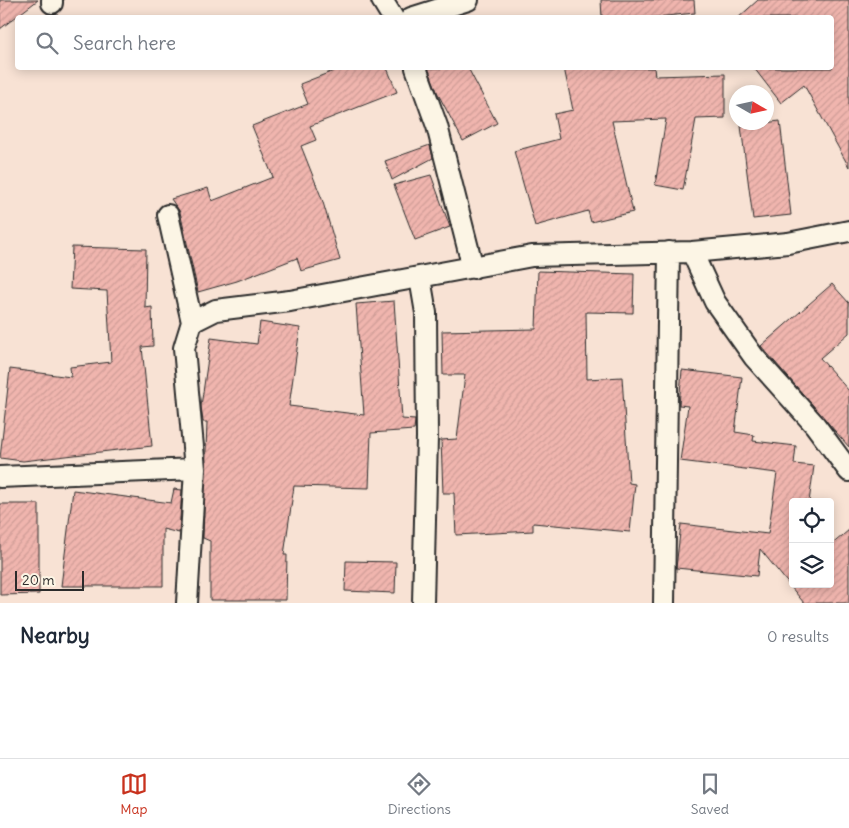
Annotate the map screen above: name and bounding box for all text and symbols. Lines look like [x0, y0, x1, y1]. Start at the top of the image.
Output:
search box [15, 15, 834, 70]
icon: search [33, 29, 61, 57]
text: Search here [73, 31, 176, 55]
north arrow [729, 85, 774, 130]
map controls [789, 498, 834, 588]
button: locate [789, 498, 834, 543]
button: layers [789, 543, 834, 588]
scale bar [15, 568, 84, 591]
text: 20 m [22, 571, 55, 589]
text: Nearby [20, 622, 90, 649]
text: 0 results [767, 626, 829, 646]
tab: Map [120, 770, 148, 818]
tab: Directions [388, 770, 451, 818]
tab: Saved [691, 770, 729, 818]

